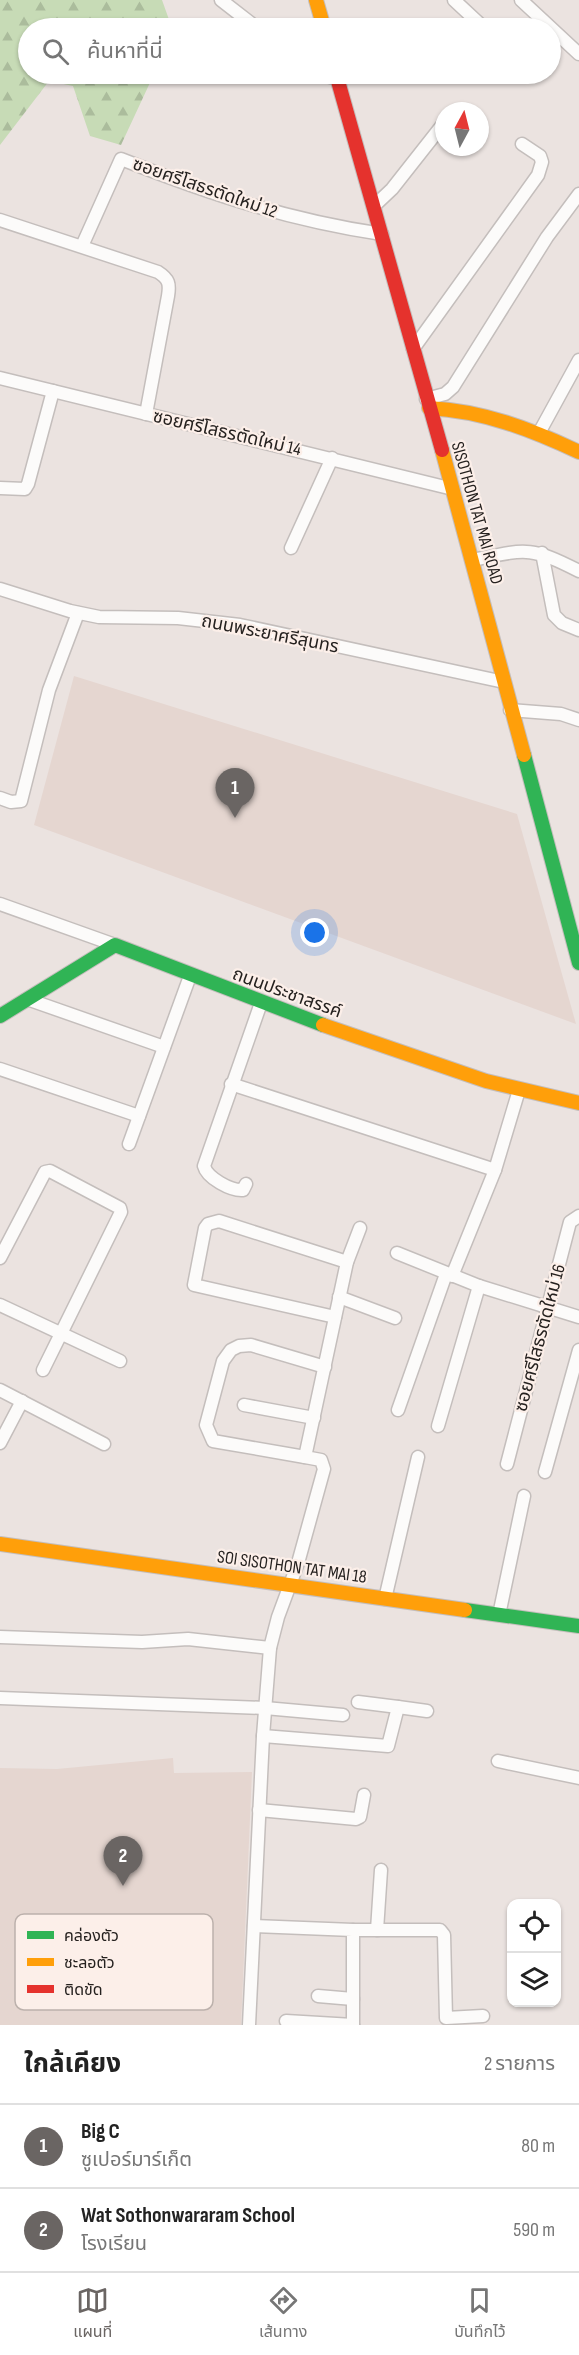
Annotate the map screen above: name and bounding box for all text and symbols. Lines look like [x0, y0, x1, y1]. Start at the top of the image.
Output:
search box [18, 18, 561, 84]
icon: search [39, 35, 72, 68]
text: ค้นหาที่นี่ [87, 38, 163, 65]
north arrow [435, 102, 489, 156]
street label: ซอยศรีโสธรตัดใหม่ 12 [130, 153, 280, 223]
street label: ซอยศรีโสธรตัดใหม่ 14 [151, 406, 304, 460]
street label: SISOTHON TAT MAI ROAD [447, 439, 507, 587]
street label: ถนนพระยาศรีสุนทร [200, 610, 341, 658]
pin: 1 [216, 768, 254, 818]
your location [300, 918, 329, 947]
street label: ถนนประชาสรรค์ [229, 964, 345, 1022]
street label: ซอยศรีโสธรตัดใหม่ 16 [510, 1262, 570, 1414]
street label: SOI SISOTHON TAT MAI 18 [216, 1546, 368, 1588]
pin: 2 [104, 1836, 142, 1886]
map controls [507, 1899, 561, 2007]
button: locate [507, 1899, 561, 1953]
legend [15, 1914, 213, 2010]
text: คล่องตัว [64, 1927, 119, 1946]
button: layers [507, 1953, 561, 2007]
text: ชะลอตัว [64, 1954, 115, 1973]
text: ติดขัด [64, 1981, 103, 2000]
text: ใกล้เคียง [24, 2049, 121, 2080]
text: 2 รายการ [484, 2052, 555, 2076]
text: Big C [81, 2118, 120, 2145]
text: 1 [40, 2134, 47, 2158]
text: 80 m [521, 2134, 555, 2158]
text: ซูเปอร์มาร์เก็ต [81, 2148, 192, 2172]
text: Wat Sothonwararam School [81, 2202, 295, 2229]
text: 2 [39, 2218, 48, 2242]
text: 590 m [513, 2218, 555, 2242]
text: โรงเรียน [81, 2232, 147, 2256]
tab: แผนที่ [73, 2284, 112, 2344]
tab: เส้นทาง [259, 2284, 307, 2344]
tab: บันทึกไว้ [454, 2284, 506, 2344]

